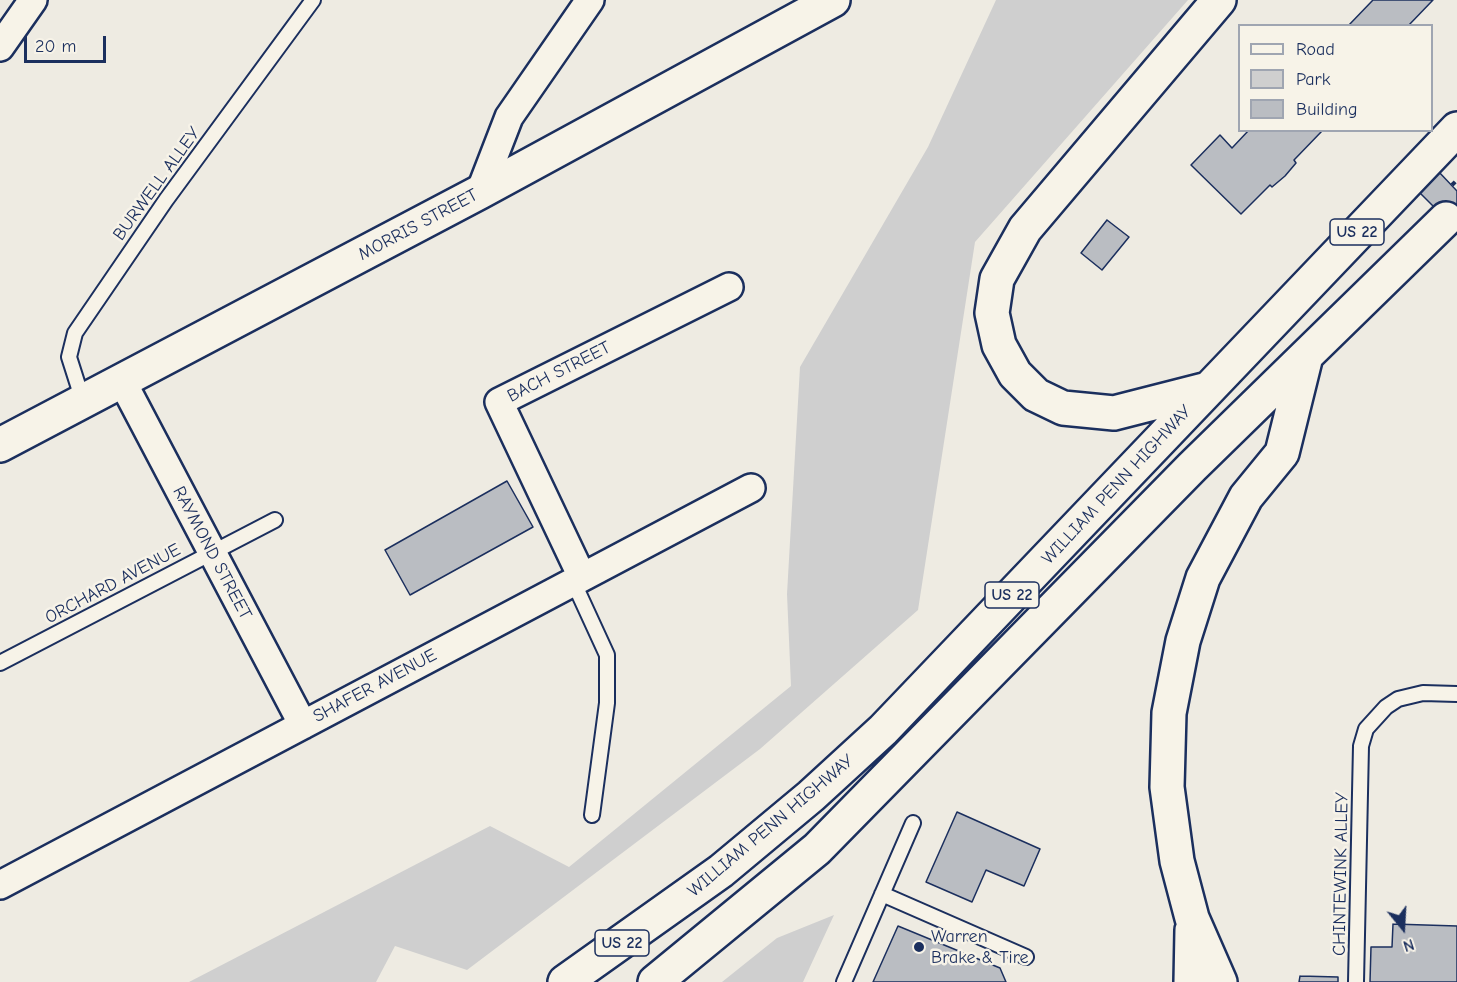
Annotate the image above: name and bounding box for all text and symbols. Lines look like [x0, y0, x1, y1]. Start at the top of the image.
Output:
scale bar [27, 24, 110, 62]
legend [1238, 24, 1433, 132]
text: 20 m [35, 36, 76, 57]
text: Road [1296, 39, 1335, 60]
text: Park [1296, 69, 1330, 90]
text: Building [1296, 99, 1358, 120]
street label: BURWELL ALLEY [109, 123, 205, 245]
street label: MORRIS STREET [355, 184, 481, 266]
road number: US 22 [1330, 219, 1384, 245]
street label: BACH STREET [504, 337, 614, 407]
street label: WILLIAM PENN HIGHWAY [1037, 401, 1197, 569]
street label: RAYMOND STREET [168, 483, 256, 623]
street label: ORCHARD AVENUE [42, 539, 184, 629]
road number: US 22 [985, 582, 1039, 608]
street label: SHAFER AVENUE [310, 644, 440, 728]
street label: WILLIAM PENN HIGHWAY [684, 750, 858, 902]
street label: CHINTEWINK ALLEY [1329, 792, 1353, 956]
north arrow [1373, 898, 1433, 958]
place label: Warren Brake & Tire [931, 926, 1029, 968]
road number: US 22 [595, 930, 649, 956]
text: N [1401, 935, 1416, 955]
marker: Warren Brake & Tire [912, 940, 926, 954]

